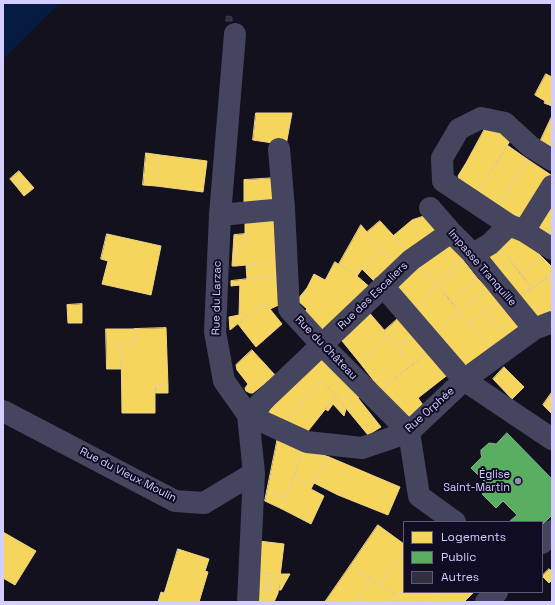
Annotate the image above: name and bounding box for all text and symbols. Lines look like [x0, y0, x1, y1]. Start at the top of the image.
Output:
street label: Impasse Tranquille [445, 227, 519, 309]
street label: Rue des Escaliers [335, 259, 411, 333]
street label: Rue du Larzac [210, 261, 224, 335]
street label: Rue du Château [292, 313, 360, 383]
street label: Rue Orphée [403, 385, 457, 435]
street label: Rue du Vieux Moulin [77, 445, 179, 505]
place label: Église Saint-Martin [443, 468, 510, 494]
marker: Église Saint-Martin [513, 476, 523, 486]
legend [403, 521, 543, 593]
text: Logements [441, 529, 506, 545]
text: Public [441, 549, 476, 565]
text: Autres [441, 569, 479, 585]

